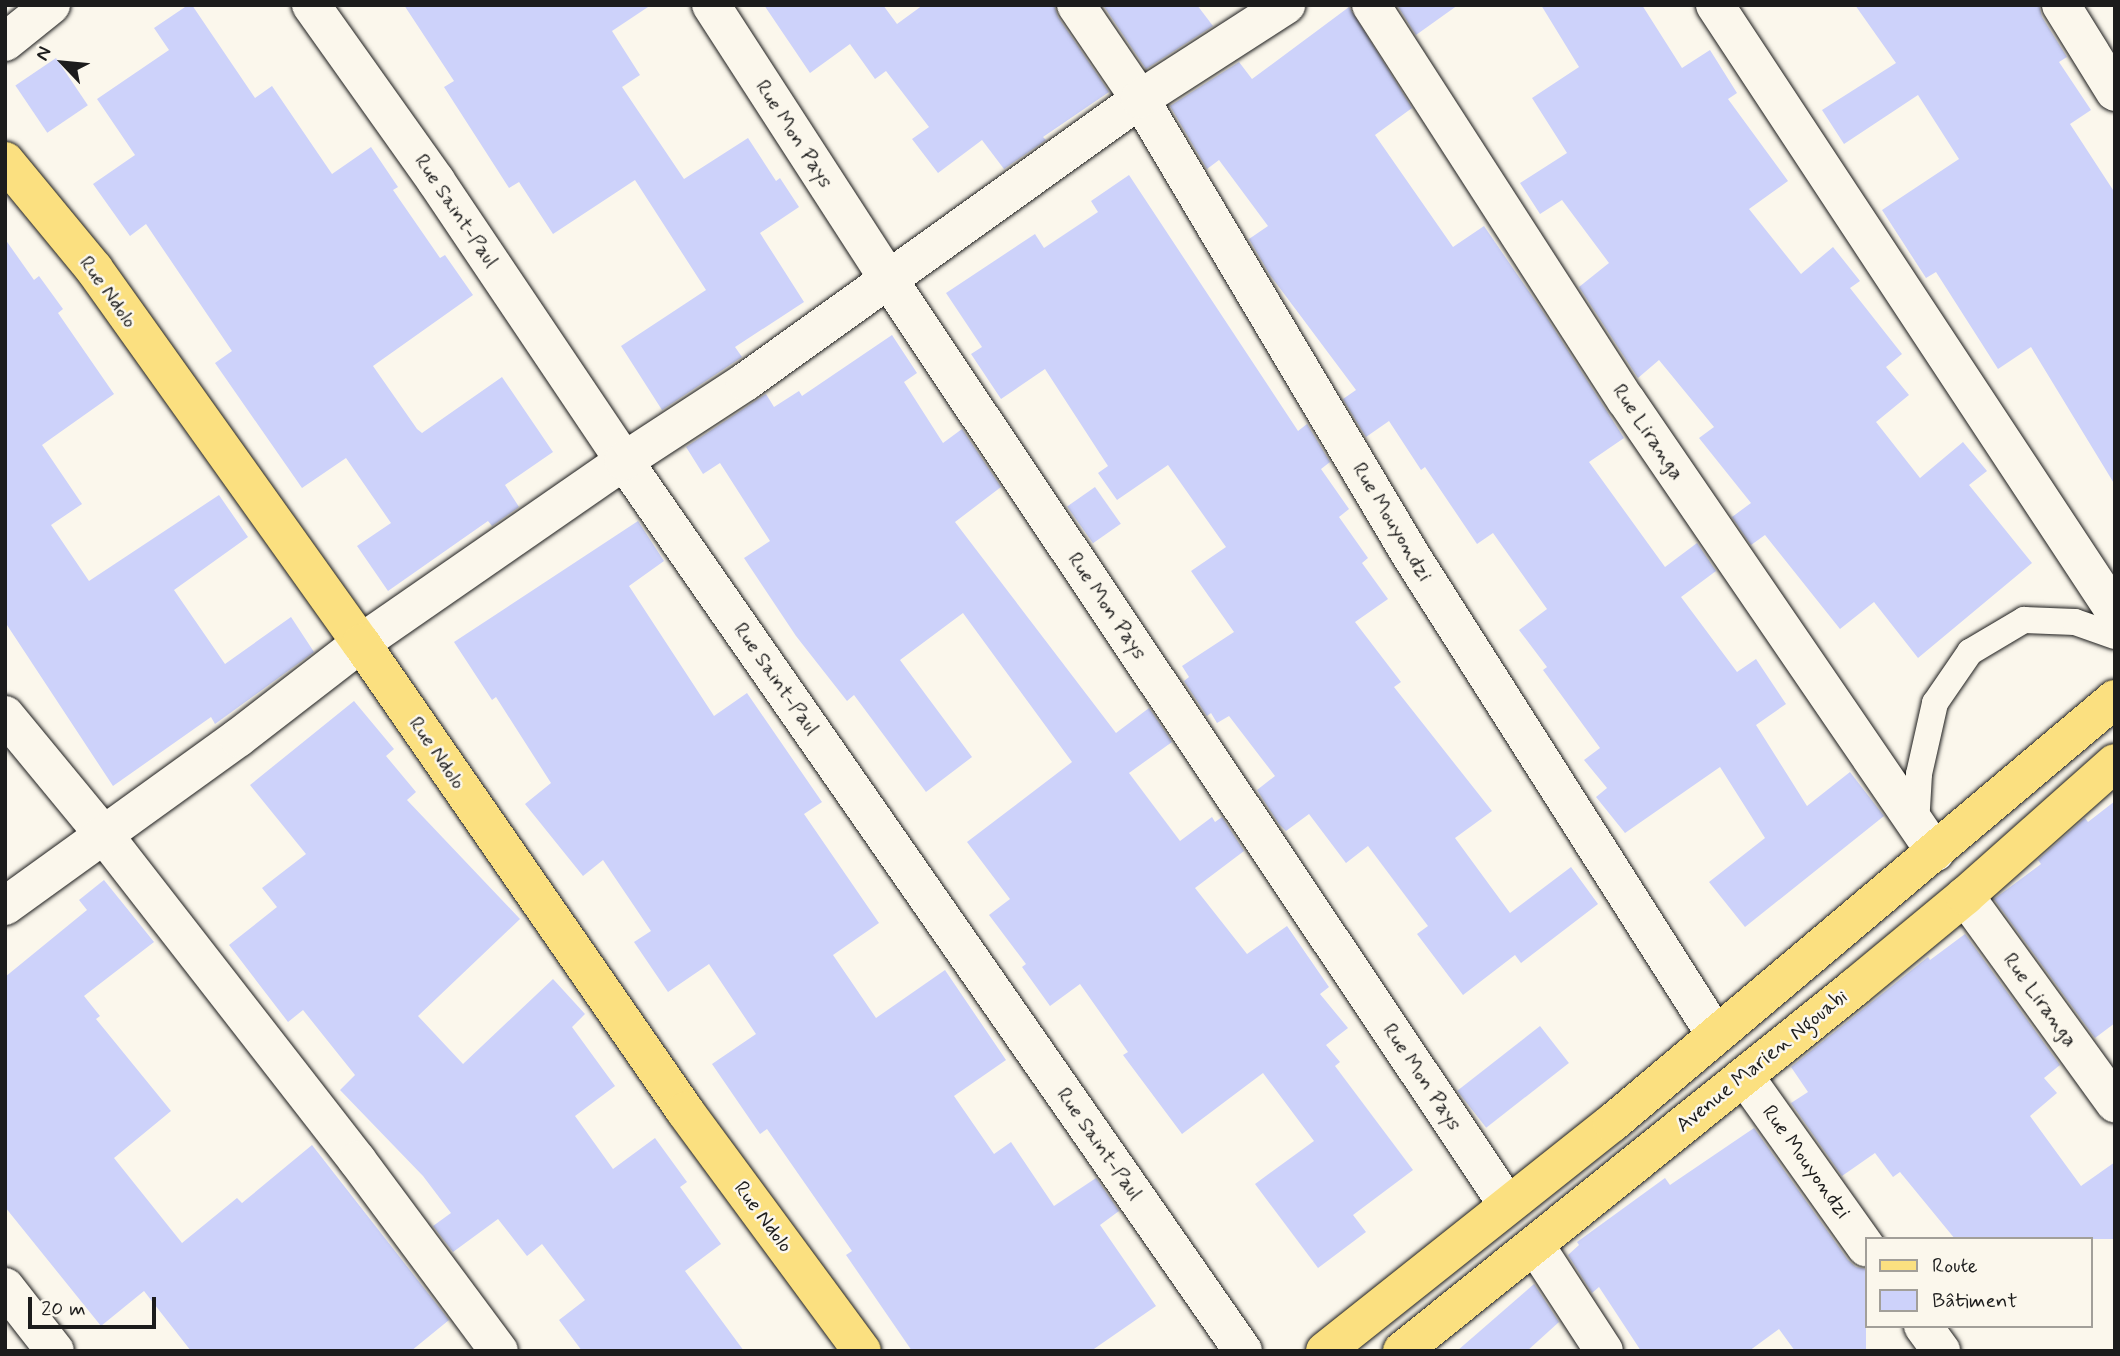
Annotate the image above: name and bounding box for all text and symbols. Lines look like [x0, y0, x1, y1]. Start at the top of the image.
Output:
north arrow [28, 28, 98, 98]
text: N [30, 42, 58, 65]
street label: Rue Mon Pays [750, 75, 838, 193]
street label: Rue Saint-Paul [409, 150, 503, 272]
street label: Rue Ndolo [73, 251, 143, 333]
street label: Rue Liranga [1607, 379, 1689, 485]
street label: Rue Mouyondzi [1347, 459, 1437, 585]
street label: Rue Mon Pays [1062, 548, 1152, 664]
street label: Rue Saint-Paul [728, 618, 824, 740]
street label: Rue Ndolo [403, 712, 471, 794]
street label: Rue Liranga [1997, 948, 2083, 1052]
street label: Avenue Marien Ngouabi [1671, 984, 1853, 1138]
street label: Rue Mon Pays [1377, 1019, 1467, 1135]
street label: Rue Saint-Paul [1051, 1083, 1147, 1205]
street label: Rue Mouyondzi [1757, 1101, 1855, 1223]
street label: Rue Ndolo [728, 1176, 798, 1258]
legend [1864, 1237, 2092, 1328]
text: Route [1932, 1252, 1978, 1280]
scale bar [32, 1282, 159, 1326]
text: Bâtiment [1932, 1287, 2017, 1315]
text: 20 m [41, 1295, 86, 1323]

